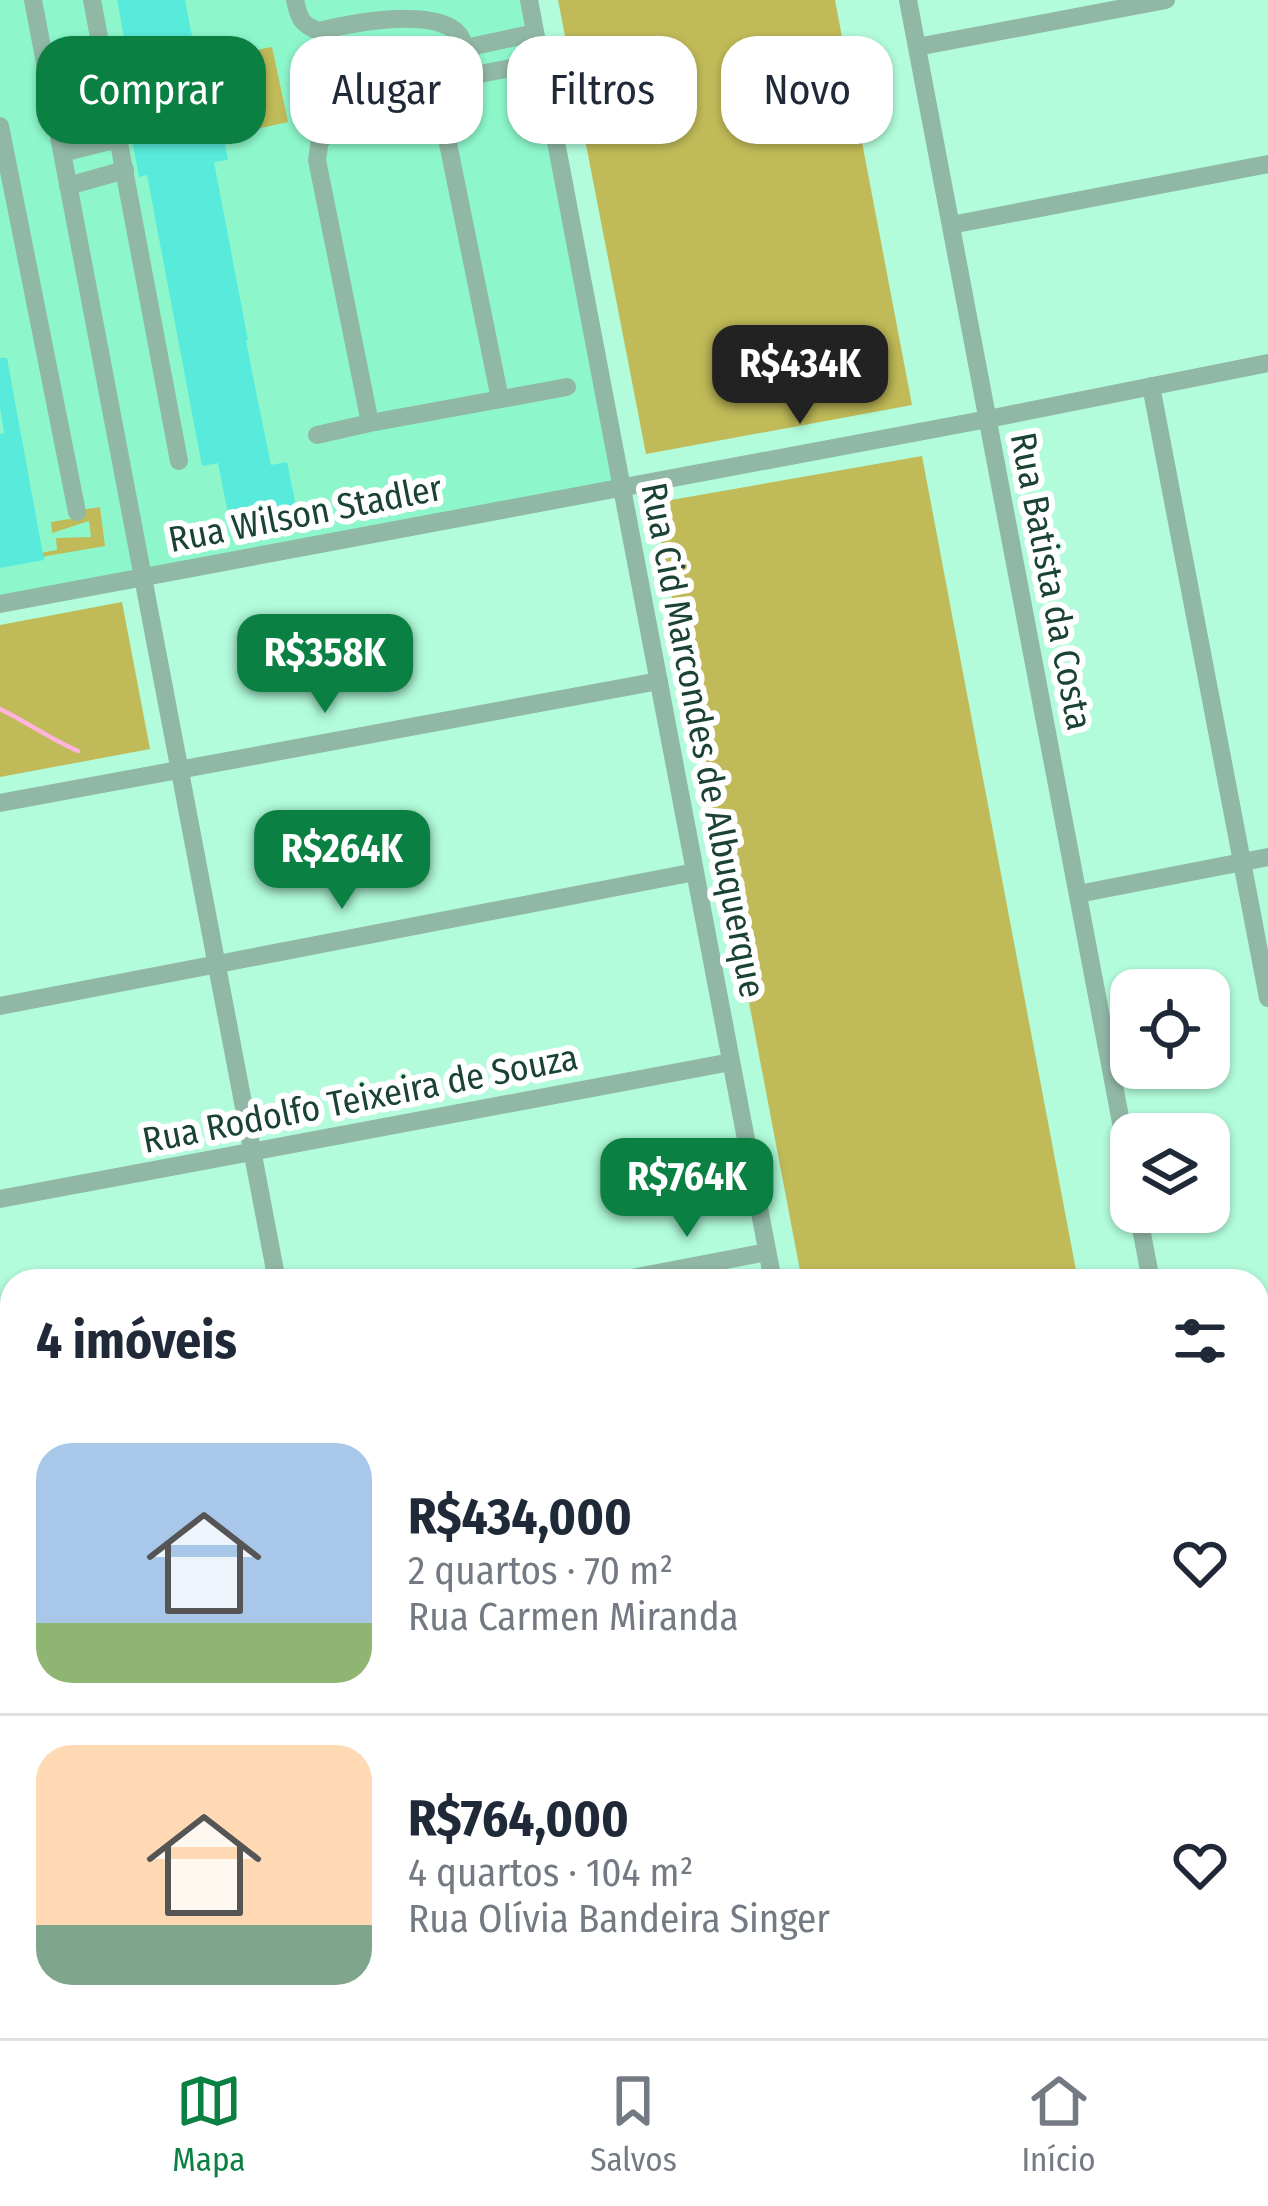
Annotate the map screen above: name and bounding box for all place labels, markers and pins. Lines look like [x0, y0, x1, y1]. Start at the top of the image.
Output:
pin: R$434K [702, 325, 898, 427]
pin: R$358K [227, 614, 423, 716]
pin: R$264K [244, 810, 440, 912]
pin: R$764K [589, 1138, 785, 1240]

